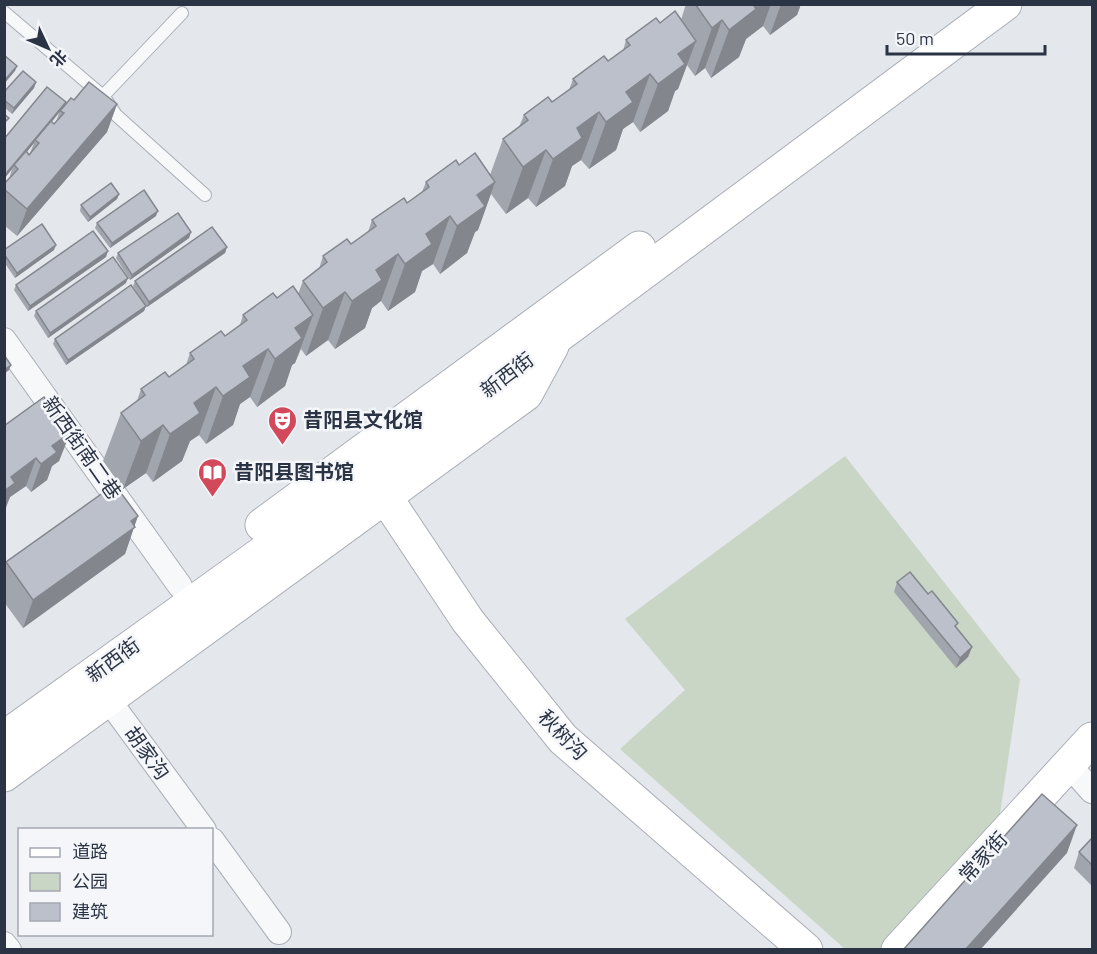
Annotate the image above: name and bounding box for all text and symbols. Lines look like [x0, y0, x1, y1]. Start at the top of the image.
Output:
north arrow [18, 18, 78, 78]
scale bar [887, 18, 1044, 56]
text: 50 m [896, 27, 934, 49]
text: 北 [47, 46, 72, 71]
street label: 新西街 [475, 347, 538, 402]
street label: 新西街南二巷 [39, 391, 127, 503]
theatre icon: 昔阳县文化馆 [266, 404, 298, 446]
place label: 昔阳县文化馆 [303, 407, 423, 431]
library icon: 昔阳县图书馆 [197, 456, 229, 498]
place label: 昔阳县图书馆 [234, 459, 354, 483]
street label: 新西街 [81, 632, 144, 687]
street label: 秋树沟 [534, 704, 593, 764]
street label: 胡家沟 [120, 721, 175, 784]
street label: 常家街 [953, 826, 1012, 886]
legend [18, 828, 213, 936]
text: 道路 [72, 840, 108, 862]
text: 公园 [72, 870, 108, 892]
text: 建筑 [72, 900, 108, 922]

